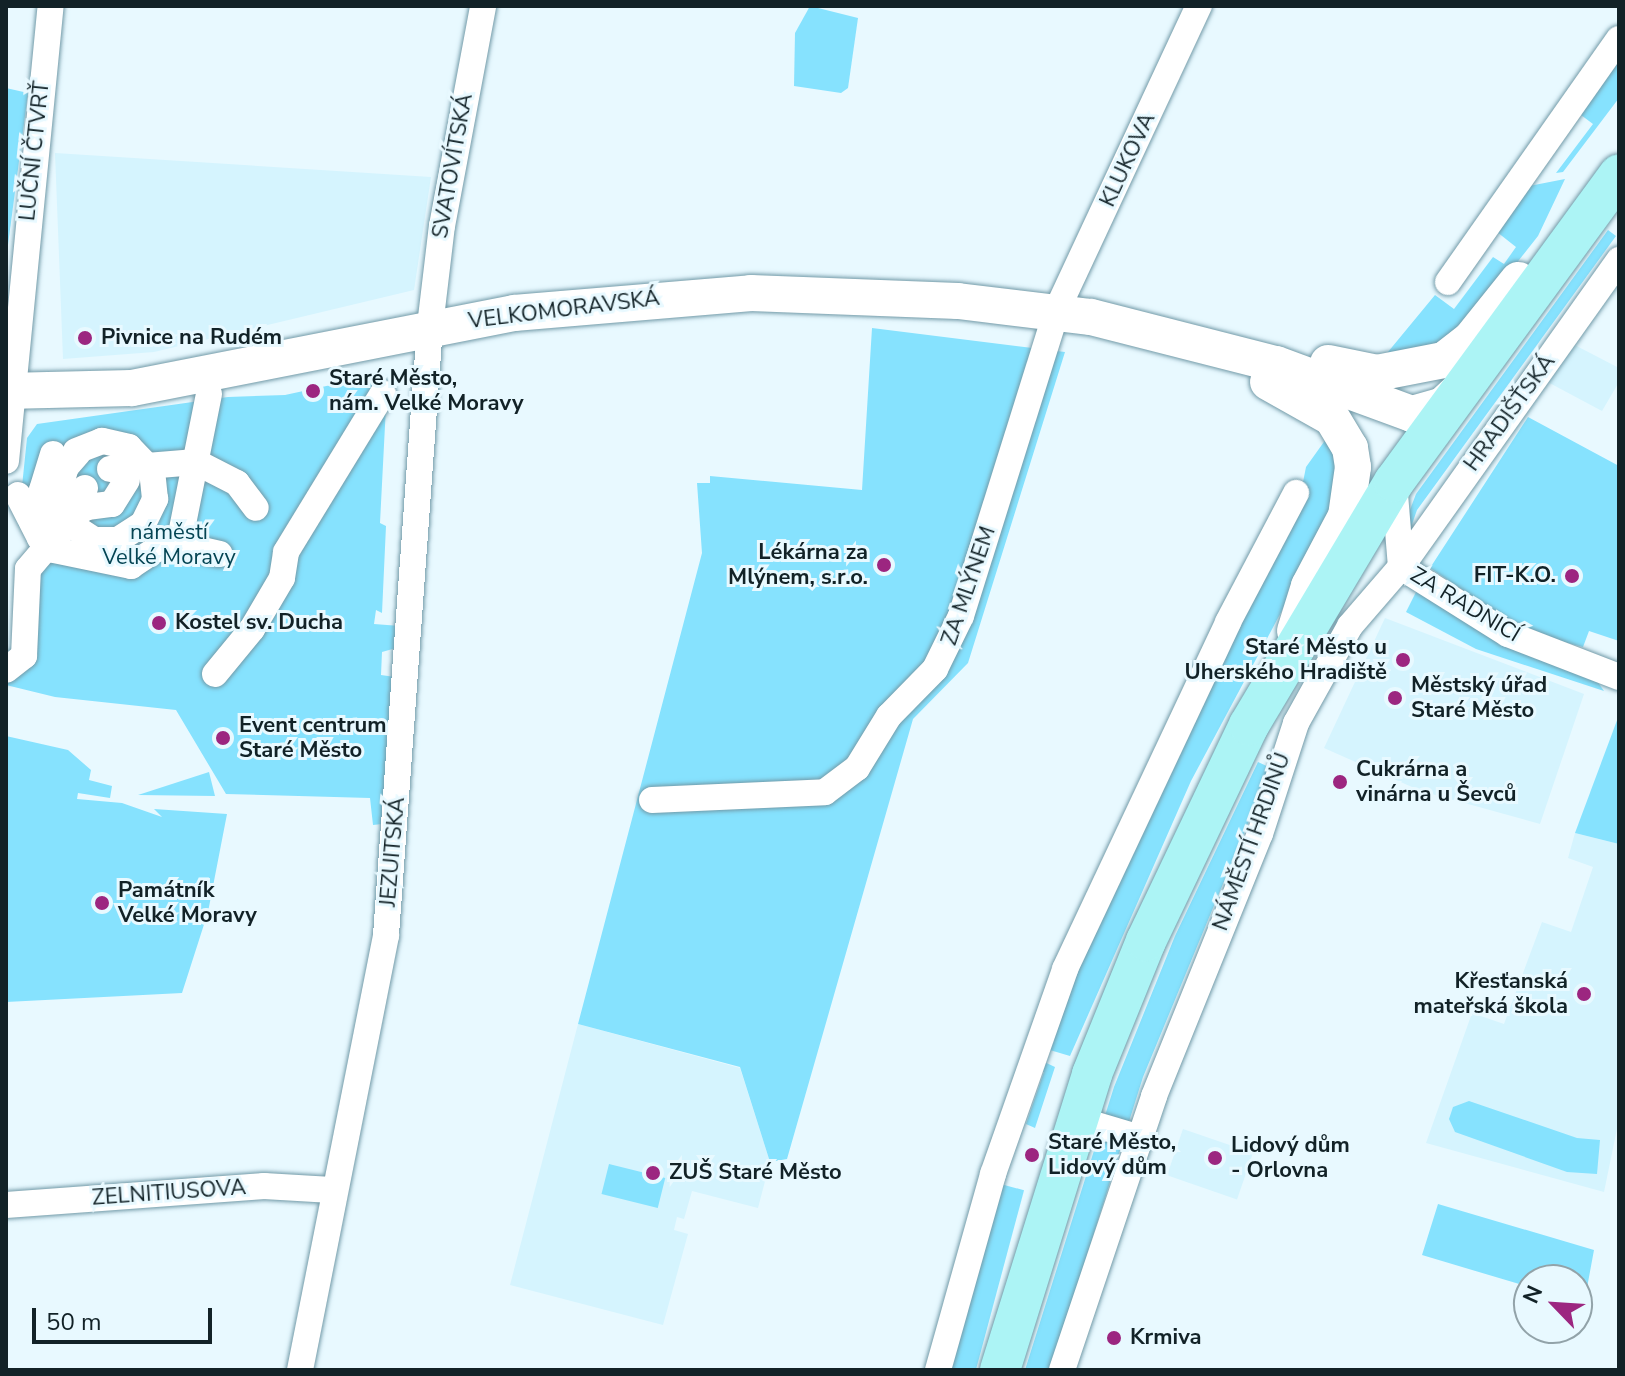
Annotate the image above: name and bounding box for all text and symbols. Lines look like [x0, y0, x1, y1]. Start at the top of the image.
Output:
street label: LUČNÍ ČTVRŤ [15, 80, 55, 222]
street label: SVATOVÍTSKÁ [427, 92, 479, 240]
street label: KLUKOVA [1095, 109, 1161, 211]
street label: VELKOMORAVSKÁ [467, 285, 661, 335]
place label: Pivnice na Rudém [101, 325, 282, 351]
marker: Pivnice na Rudém [76, 329, 94, 347]
street label: HRADIŠŤSKÁ [1459, 349, 1561, 477]
place label: Staré Město, nám. Velké Moravy [329, 365, 524, 416]
marker: Staré Město, nám. Velké Moravy [304, 382, 322, 400]
park label: náměstí Velké Moravy [102, 519, 236, 570]
street label: ZA MLÝNEM [936, 523, 1002, 649]
place label: Lékárna za Mlýnem, s.r.o. [728, 539, 868, 590]
marker: Lékárna za Mlýnem, s.r.o. [875, 556, 893, 574]
street label: ZA RADNICÍ [1405, 562, 1525, 648]
place label: FIT-K.O. [1474, 563, 1556, 589]
marker: FIT-K.O. [1563, 567, 1581, 585]
place label: Kostel sv. Ducha [175, 610, 343, 636]
marker: Kostel sv. Ducha [150, 614, 168, 632]
place label: Staré Město u Uherského Hradiště [1184, 634, 1387, 686]
marker: Staré Město u Uherského Hradiště [1394, 651, 1412, 669]
place label: Městský úřad Staré Město [1411, 672, 1547, 724]
marker: Městský úřad Staré Město [1386, 689, 1404, 707]
place label: Event centrum Staré Město [239, 712, 387, 764]
marker: Event centrum Staré Město [214, 729, 232, 747]
street label: NÁMĚSTÍ HRDINŮ [1208, 750, 1296, 934]
place label: Cukrárna a vinárna u Ševců [1356, 756, 1516, 808]
marker: Cukrárna a vinárna u Ševců [1331, 773, 1349, 791]
street label: JEZUITSKÁ [375, 796, 411, 908]
place label: Památník Velké Moravy [118, 877, 257, 928]
marker: Památník Velké Moravy [93, 894, 111, 912]
place label: Křesťanská mateřská škola [1413, 968, 1568, 1020]
marker: Křesťanská mateřská škola [1575, 985, 1593, 1003]
place label: Staré Město, Lidový dům [1048, 1129, 1176, 1180]
place label: Lidový dům - Orlovna [1231, 1132, 1350, 1184]
marker: Staré Město, Lidový dům [1023, 1146, 1041, 1164]
marker: Lidový dům - Orlovna [1206, 1149, 1224, 1167]
place label: ZUŠ Staré Město [669, 1160, 842, 1186]
marker: ZUŠ Staré Město [644, 1164, 662, 1182]
street label: ZELNITIUSOVA [91, 1174, 247, 1212]
north arrow [1513, 1264, 1593, 1344]
text: N [1516, 1281, 1550, 1309]
scale bar [36, 1292, 216, 1342]
text: 50 m [46, 1306, 102, 1338]
place label: Krmiva [1130, 1325, 1202, 1351]
marker: Krmiva [1105, 1329, 1123, 1347]

